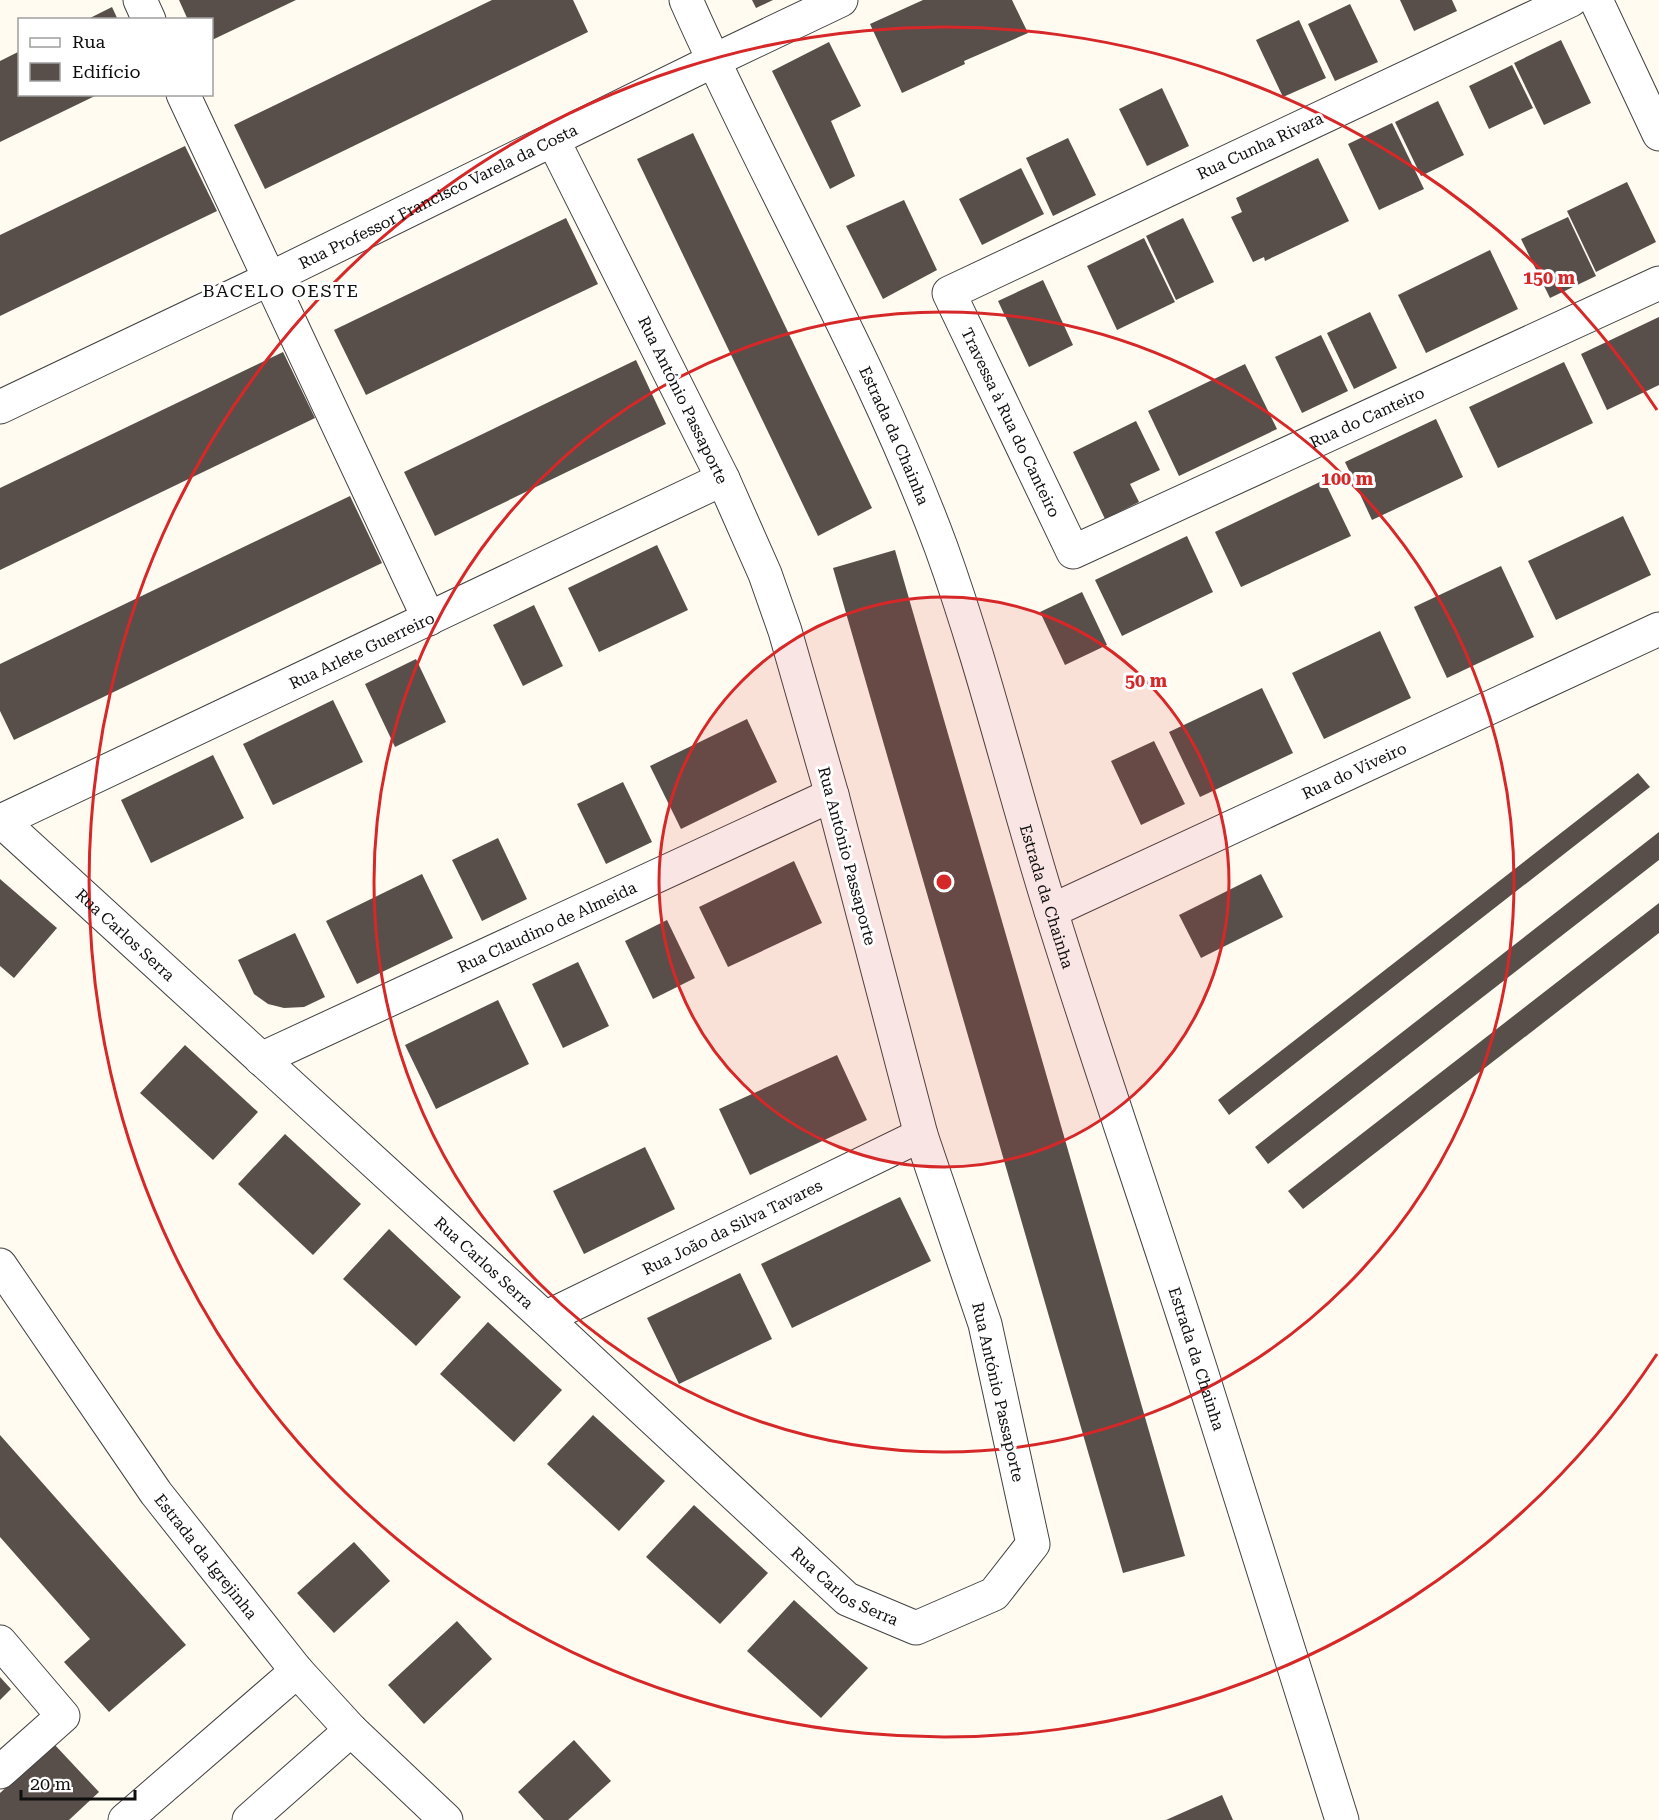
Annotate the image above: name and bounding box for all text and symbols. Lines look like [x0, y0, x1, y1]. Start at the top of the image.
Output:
legend [18, 18, 213, 96]
text: Rua [72, 31, 105, 52]
text: Edifício [72, 61, 140, 82]
street label: Rua Cunha Rivara [1194, 108, 1326, 184]
street label: Rua Professor Francisco Varela da Costa [295, 120, 581, 273]
text: 150 m [1523, 267, 1576, 288]
district label: BACELO OESTE [202, 280, 360, 301]
street label: Rua António Passaporte [634, 313, 732, 487]
street label: Travessa à Rua do Canteiro [958, 325, 1064, 520]
street label: Estrada da Chainha [856, 363, 933, 508]
street label: Rua do Canteiro [1306, 383, 1427, 452]
text: 100 m [1321, 468, 1374, 489]
street label: Rua Arlete Guerreiro [286, 608, 437, 693]
text: 50 m [1125, 670, 1168, 691]
street label: Rua do Viveiro [1299, 738, 1409, 803]
street label: Rua António Passaporte [814, 765, 880, 947]
street label: Estrada da Chainha [1016, 822, 1078, 971]
centre of rings [934, 872, 954, 892]
street label: Rua Claudino de Almeida [454, 877, 640, 976]
street label: Rua Carlos Serra [72, 885, 179, 985]
street label: Rua João da Silva Tavares [639, 1175, 825, 1279]
street label: Rua Carlos Serra [431, 1213, 538, 1313]
street label: Estrada da Chainha [1165, 1284, 1229, 1433]
street label: Rua António Passaporte [968, 1300, 1028, 1484]
street label: Estrada da Igrejinha [151, 1490, 262, 1623]
street label: Rua Carlos Serra [787, 1543, 902, 1629]
scale bar [21, 1763, 135, 1801]
text: 20 m [30, 1773, 71, 1794]

